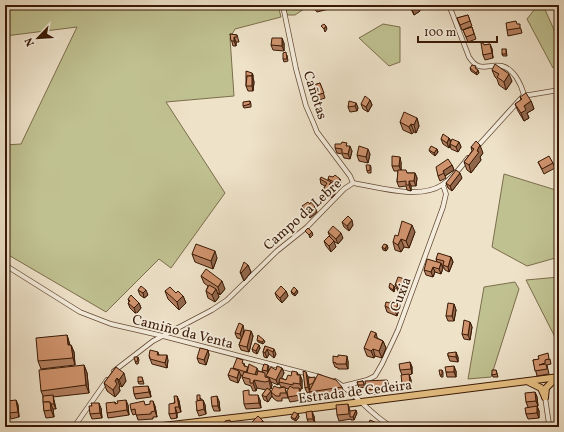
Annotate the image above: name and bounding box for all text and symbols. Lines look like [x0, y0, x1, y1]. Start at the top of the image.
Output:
north arrow [18, 18, 58, 58]
scale bar [418, 18, 497, 44]
text: 100 m [424, 25, 457, 41]
text: N [22, 35, 39, 48]
street label: Cañotas [298, 69, 331, 122]
street label: Campo da Lebre [260, 175, 346, 255]
street label: Cuxia [386, 275, 417, 315]
street label: Camiño da Venta [130, 311, 235, 354]
street label: Estrada de Cedeira [297, 376, 413, 409]

